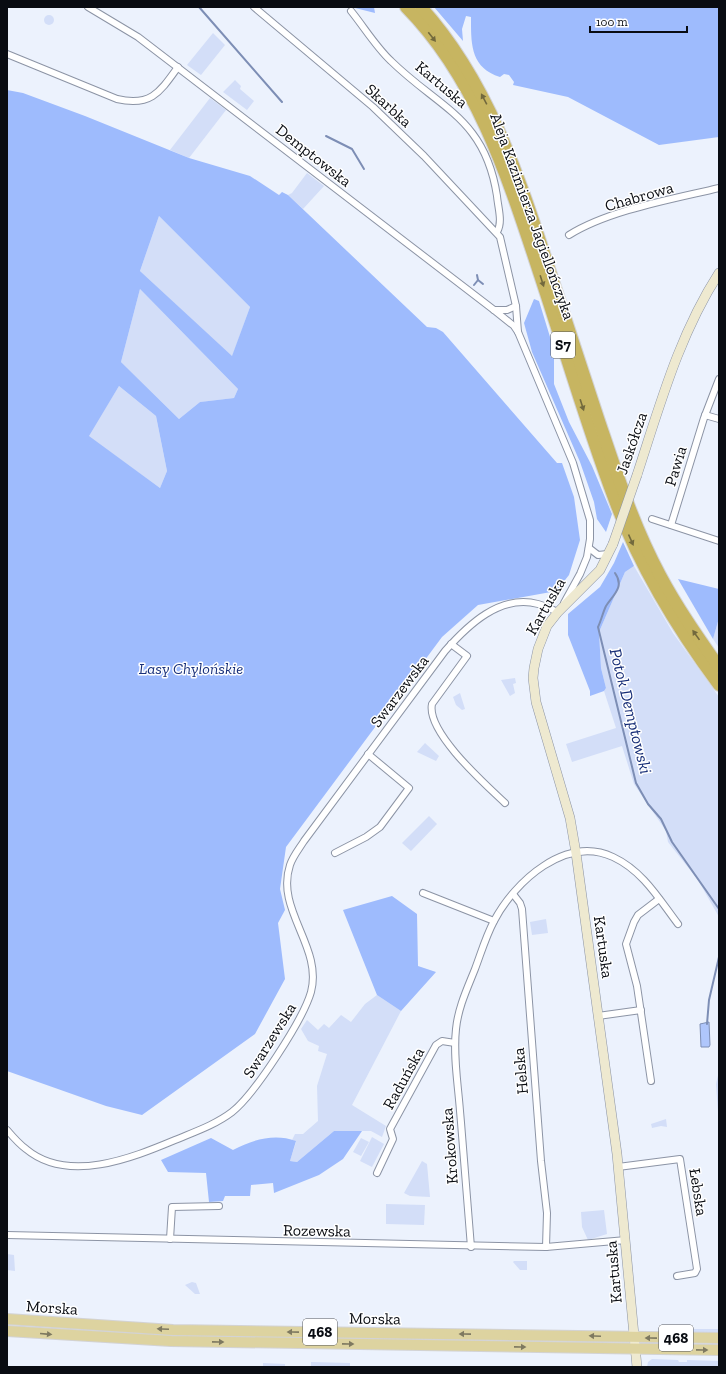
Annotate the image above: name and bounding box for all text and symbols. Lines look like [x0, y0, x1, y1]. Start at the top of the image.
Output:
scale bar [590, 8, 687, 34]
text: 100 m [596, 15, 628, 29]
one-way arrow [427, 31, 436, 42]
street label: Kartuska [412, 57, 472, 112]
street label: Skarbka [362, 80, 416, 131]
one-way arrow [481, 93, 487, 105]
street label: Aleja Kazimierza Jagiellończyka [486, 110, 579, 322]
street label: Demptowska [272, 120, 355, 191]
street label: Chabrowa [603, 178, 676, 215]
one-way arrow [539, 276, 545, 288]
road number: S7 [551, 332, 575, 358]
one-way arrow [580, 399, 586, 411]
street label: Jaskółcza [612, 409, 651, 477]
street label: Pawia [660, 444, 691, 489]
one-way arrow [628, 535, 634, 546]
street label: Kartuska [522, 574, 569, 638]
one-way arrow [692, 630, 700, 641]
water label: Potok Demptowski [606, 646, 656, 776]
street label: Swarzewska [366, 651, 433, 731]
park label: Lasy Chylońskie [139, 659, 243, 678]
street label: Kartuska [590, 915, 617, 980]
street label: Swarzewska [239, 999, 300, 1081]
street label: Raduńska [379, 1044, 428, 1112]
street label: Helska [509, 1047, 532, 1095]
street label: Krokowska [437, 1107, 462, 1185]
street label: Łebska [685, 1167, 712, 1217]
street label: Rozewska [283, 1220, 351, 1241]
street label: Kartuska [601, 1240, 626, 1304]
street label: Morska [25, 1296, 79, 1319]
street label: Morska [349, 1309, 401, 1328]
road number: 468 [303, 1319, 337, 1345]
road number: 468 [659, 1325, 693, 1351]
one-way arrow [157, 1326, 169, 1333]
one-way arrow [286, 1329, 299, 1335]
one-way arrow [40, 1330, 52, 1337]
one-way arrow [458, 1331, 471, 1337]
one-way arrow [589, 1333, 601, 1340]
one-way arrow [644, 1335, 657, 1341]
one-way arrow [212, 1339, 225, 1345]
one-way arrow [342, 1341, 355, 1347]
one-way arrow [514, 1344, 527, 1350]
one-way arrow [696, 1347, 709, 1353]

